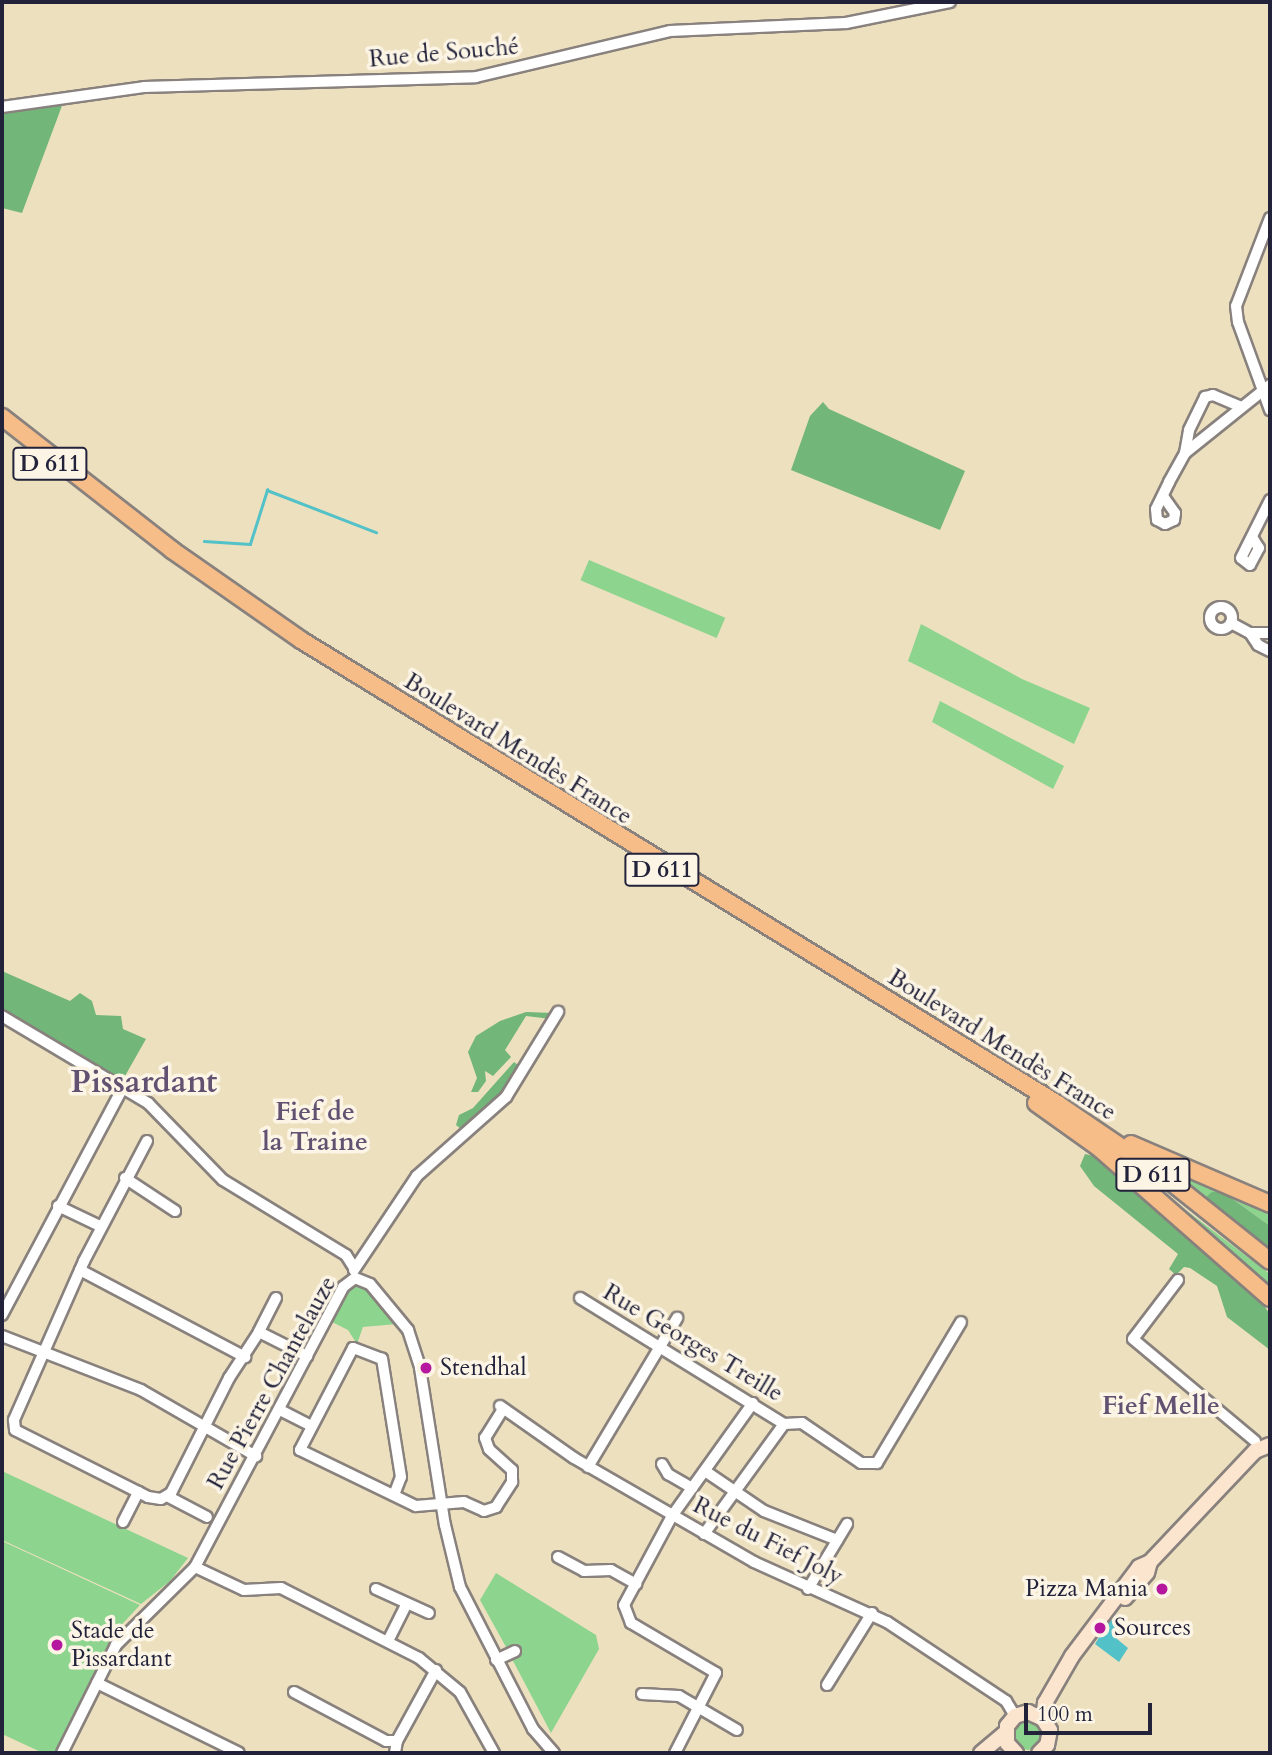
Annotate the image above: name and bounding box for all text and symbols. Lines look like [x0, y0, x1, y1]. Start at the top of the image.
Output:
street label: Rue de Souché [368, 32, 520, 74]
road number: D 611 [12, 445, 88, 484]
street label: Boulevard Mendès France [399, 667, 637, 831]
road number: D 611 [624, 850, 700, 890]
street label: Boulevard Mendès France [883, 963, 1121, 1127]
district label: Pissardant [71, 1063, 217, 1101]
district label: Fief de la Traine [262, 1096, 368, 1158]
road number: D 611 [1114, 1156, 1192, 1194]
street label: Rue Pierre Chantelauze [201, 1271, 343, 1495]
street label: Rue Georges Treille [598, 1278, 788, 1408]
place label: Stendhal [440, 1354, 527, 1382]
marker: Stendhal [418, 1360, 434, 1376]
district label: Fief Melle [1102, 1390, 1220, 1422]
street label: Rue du Fief Joly [688, 1491, 848, 1591]
place label: Pizza Mania [1025, 1575, 1148, 1603]
marker: Pizza Mania [1154, 1581, 1170, 1597]
place label: Sources [1114, 1614, 1191, 1642]
place label: Stade de Pissardant [71, 1617, 171, 1673]
marker: Sources [1092, 1620, 1108, 1636]
marker: Stade de Pissardant [49, 1637, 65, 1653]
scale bar [1027, 1688, 1155, 1732]
text: 100 m [1037, 1700, 1093, 1729]

